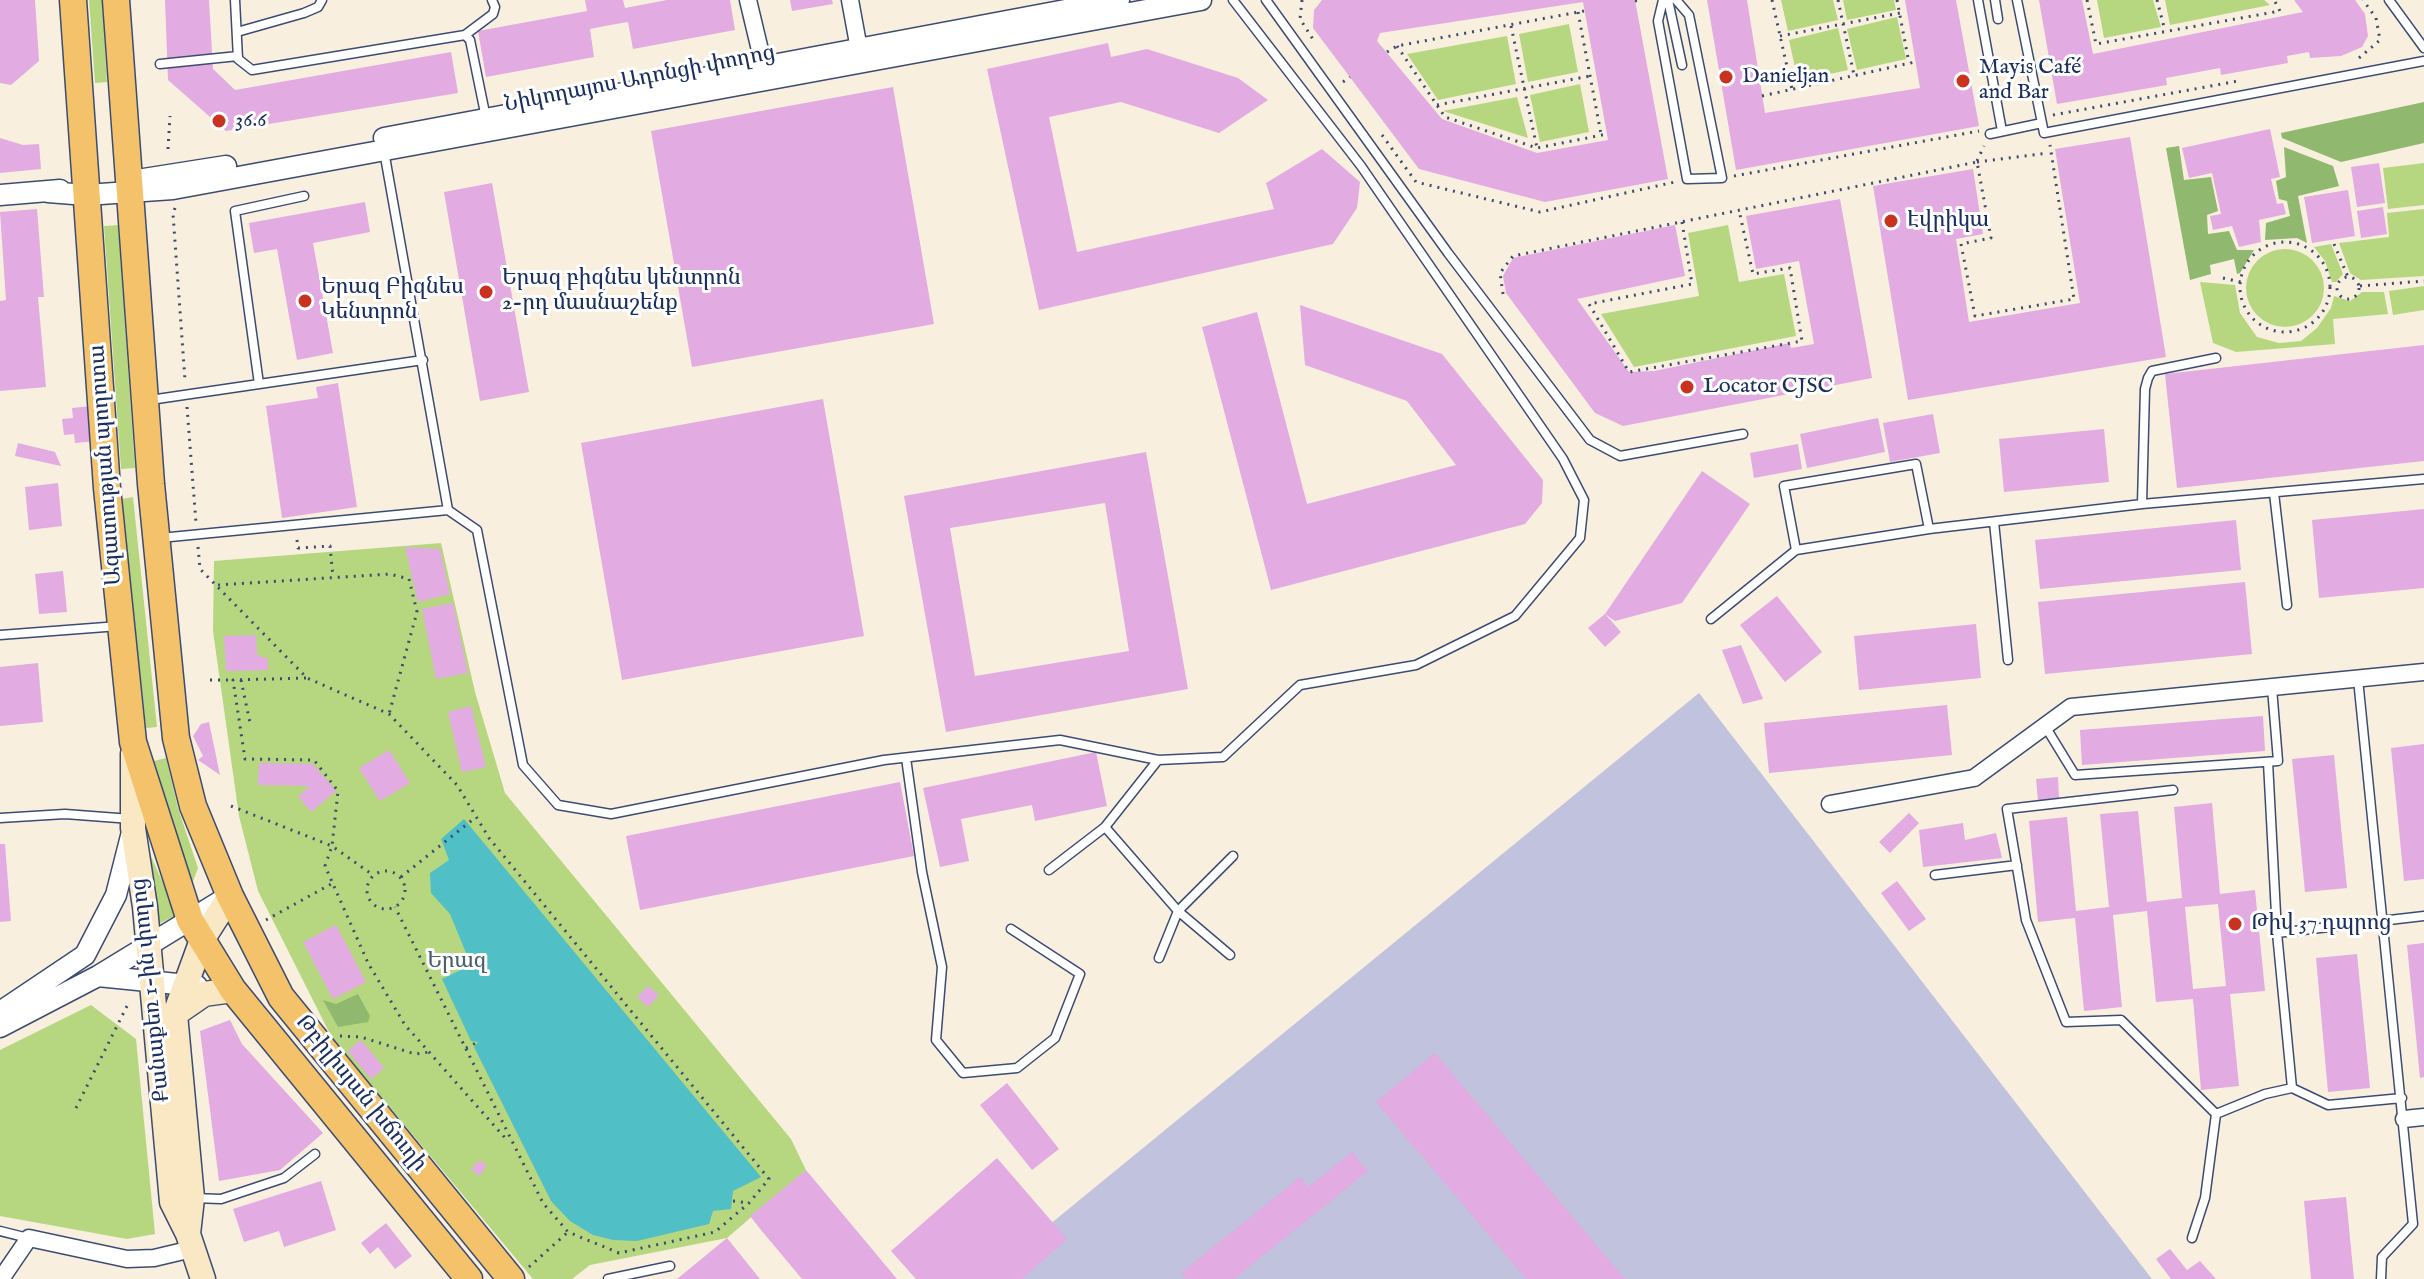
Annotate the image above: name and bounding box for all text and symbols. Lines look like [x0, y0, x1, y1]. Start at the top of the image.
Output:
street label: Նիկողայոս Ադոնցի փողոց [502, 41, 778, 119]
place label: Mayis Café and Bar [1979, 55, 2081, 106]
place label: Danieljan [1742, 64, 1829, 90]
marker: Danieljan [1717, 68, 1735, 86]
marker: Mayis Café and Bar [1954, 72, 1972, 90]
place label: 36.6 [235, 108, 266, 134]
marker: 36.6 [210, 112, 228, 130]
place label: Էվրիկա [1907, 208, 1989, 234]
marker: Էվրիկա [1882, 212, 1900, 230]
place label: Երազ բիզնես կենտրոն 2-րդ մասնաշենք [502, 266, 741, 318]
place label: Երազ Բիզնես Կենտրոն [321, 275, 464, 326]
marker: Երազ բիզնես կենտրոն 2-րդ մասնաշենք [477, 283, 495, 301]
marker: Երազ Բիզնես Կենտրոն [296, 292, 314, 310]
street label: Ազատության պողոտա [85, 344, 129, 586]
place label: Locator CJSC [1703, 374, 1833, 400]
marker: Locator CJSC [1678, 378, 1696, 396]
street label: Քանաքեռ 1-ին փողոց [127, 877, 177, 1103]
place label: Թիվ 37 դպրոց [2251, 911, 2392, 937]
marker: Թիվ 37 դպրոց [2226, 915, 2244, 933]
park label: Երազ [427, 949, 487, 975]
street label: Թբիլիսյան խճուղի [289, 1010, 431, 1178]

